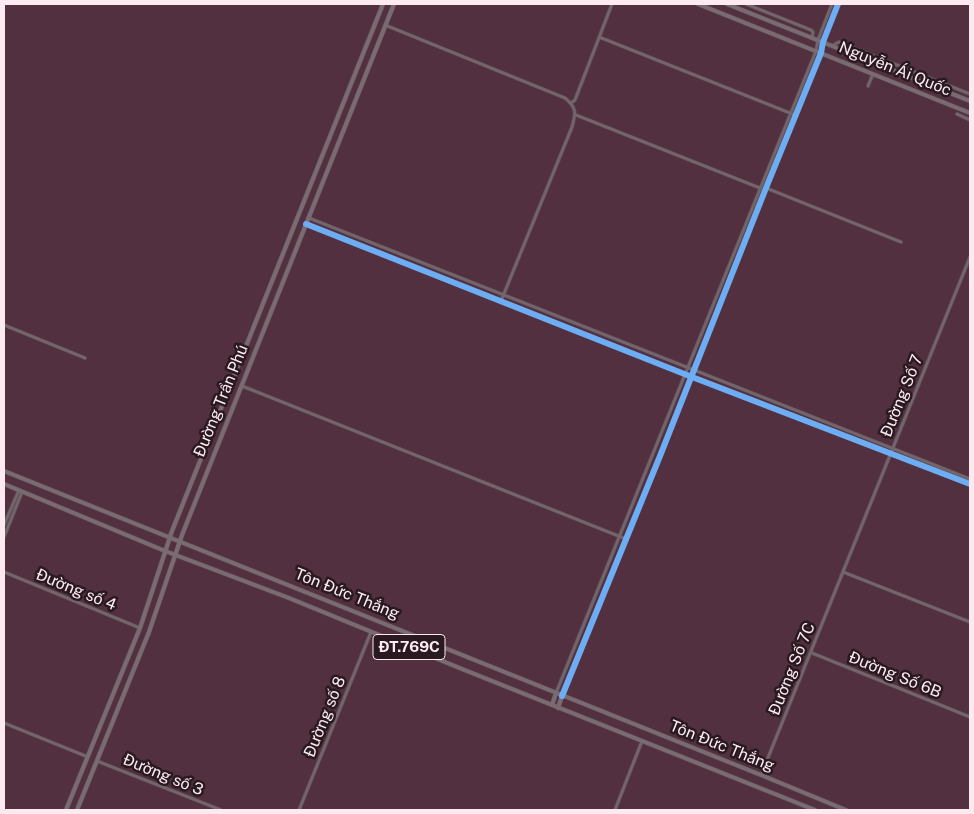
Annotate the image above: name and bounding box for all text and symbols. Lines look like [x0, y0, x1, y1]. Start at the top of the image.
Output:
street label: Nguyễn Ái Quốc [836, 38, 954, 100]
street label: Đường Trần Phú [190, 342, 252, 460]
street label: Đường Số 7 [877, 352, 927, 440]
street label: Tôn Đức Thắng [292, 564, 402, 624]
street label: Đường số 4 [33, 565, 119, 615]
street label: Đường Số 7C [765, 620, 819, 718]
road number: ĐT.769C [373, 634, 445, 660]
street label: Đường Số 6B [846, 648, 944, 702]
street label: Đường số 8 [300, 674, 350, 760]
street label: Tôn Đức Thắng [667, 716, 777, 776]
street label: Đường số 3 [120, 750, 206, 800]

